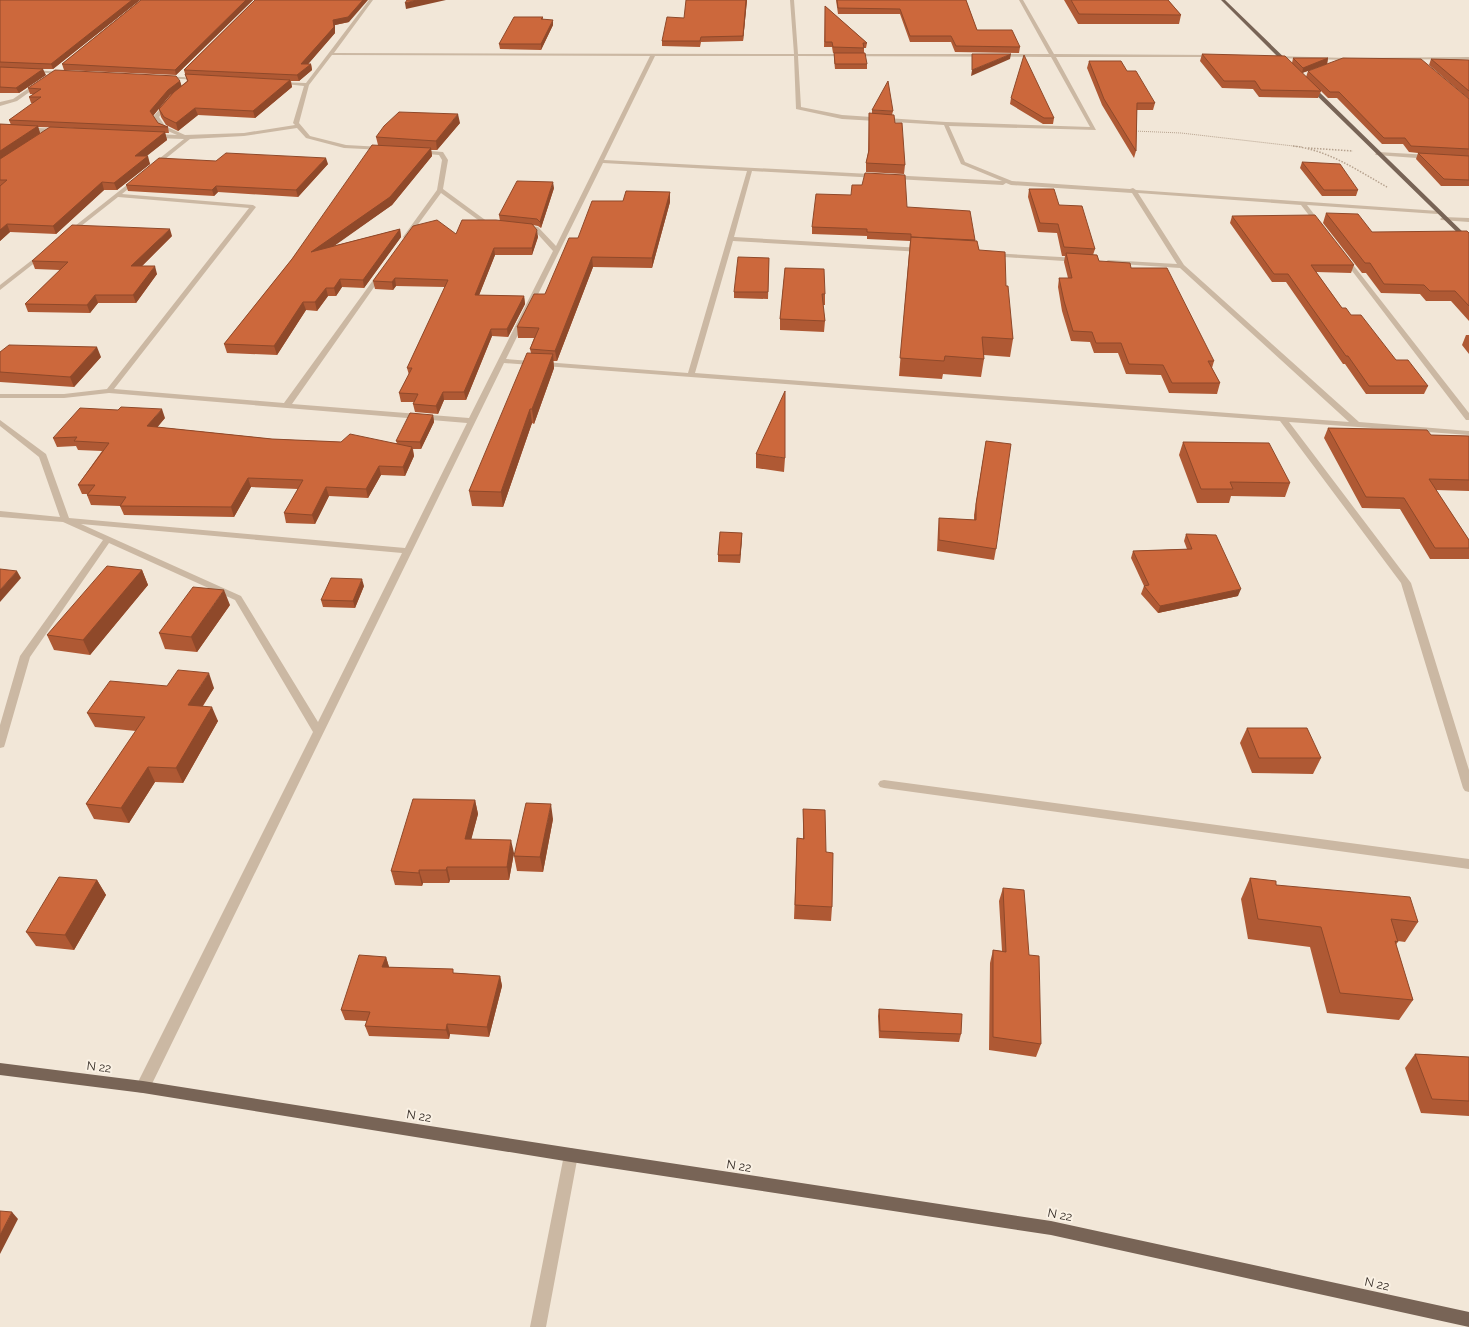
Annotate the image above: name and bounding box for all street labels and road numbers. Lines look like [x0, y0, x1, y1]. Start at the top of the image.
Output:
street label: N 22 [86, 1059, 112, 1075]
street label: N 22 [406, 1107, 432, 1125]
street label: N 22 [726, 1157, 752, 1175]
street label: N 22 [1046, 1206, 1074, 1224]
street label: N 22 [1363, 1275, 1391, 1293]

